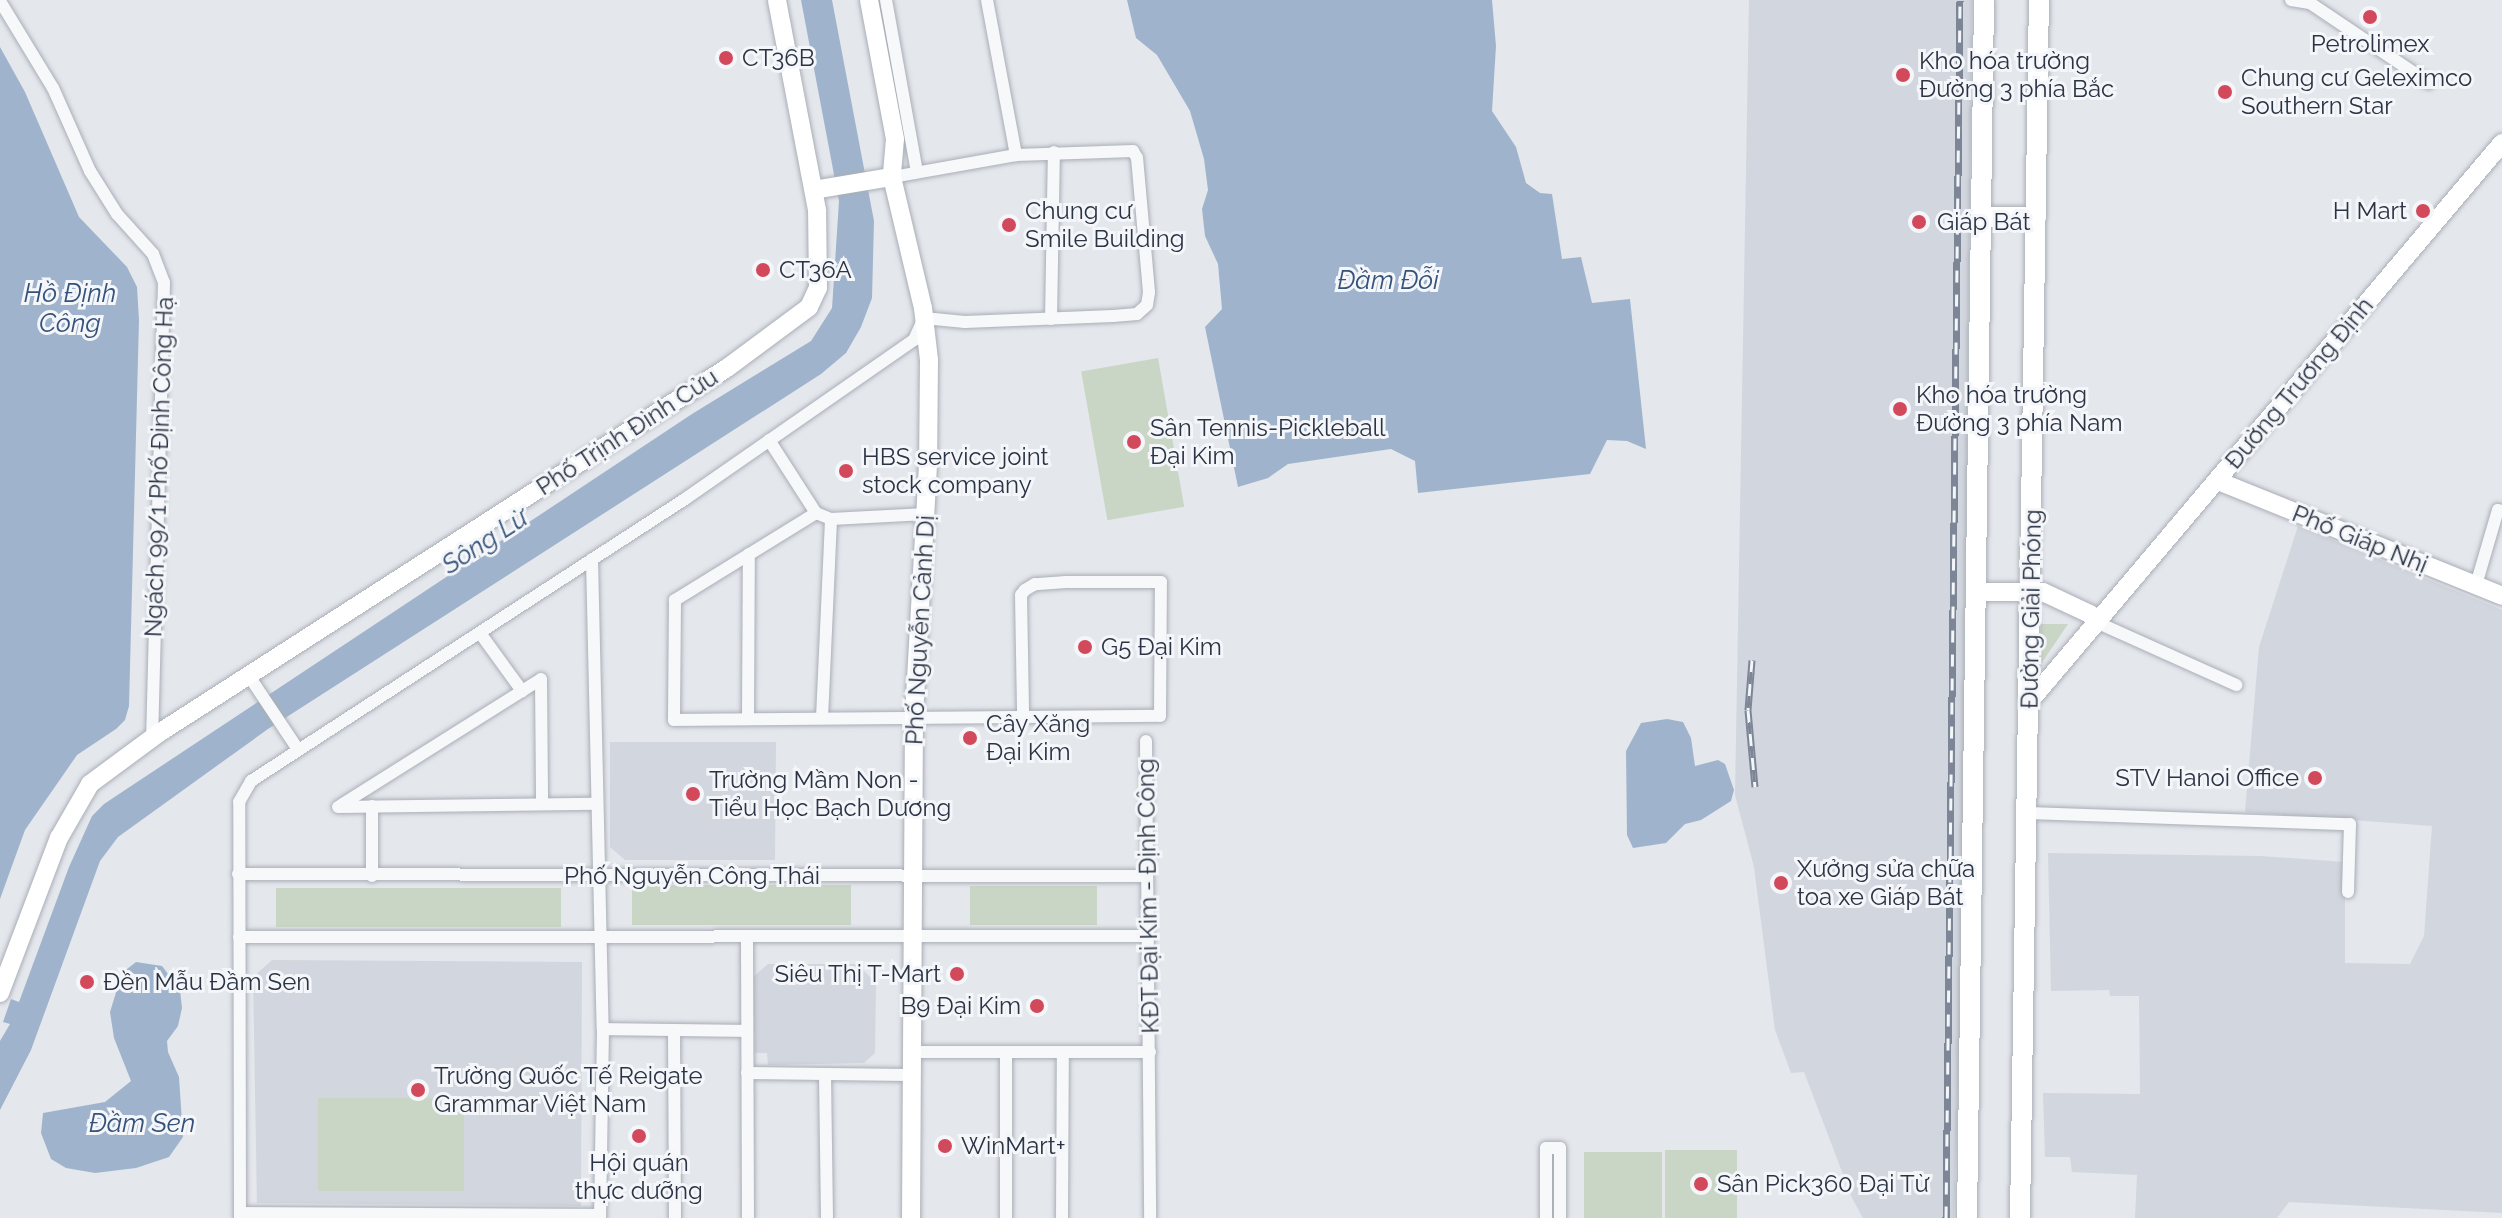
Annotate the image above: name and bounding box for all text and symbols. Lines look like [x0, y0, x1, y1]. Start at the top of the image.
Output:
marker: Petrolimex [2361, 8, 2379, 26]
place label: Petrolimex [2311, 30, 2429, 58]
place label: CT36B [742, 44, 815, 72]
place label: Kho hóa trường Đường 3 phía Bắc [1919, 47, 2114, 103]
marker: CT36B [717, 49, 735, 67]
place label: Chung cư Geleximco Southern Star [2241, 64, 2472, 120]
marker: Kho hóa trường Đường 3 phía Bắc [1894, 66, 1912, 84]
marker: Chung cư Geleximco Southern Star [2216, 83, 2234, 101]
place label: Chung cư Smile Building [1025, 197, 1185, 253]
place label: H Mart [2333, 197, 2407, 225]
marker: H Mart [2414, 202, 2432, 220]
place label: Giáp Bát [1937, 208, 2030, 236]
marker: Giáp Bát [1908, 211, 1930, 233]
marker: Chung cư Smile Building [1000, 216, 1018, 234]
place label: CT36A [779, 256, 852, 284]
marker: CT36A [754, 261, 772, 279]
water label: Đầm Đỗi [1337, 265, 1439, 297]
water label: Hồ Định Công [24, 278, 116, 340]
street label: Đường Trương Định [2219, 291, 2379, 475]
street label: Ngách 99/1 Phố Định Công Hạ [139, 296, 179, 638]
street label: Phố Trịnh Đình Cửu [531, 362, 723, 502]
place label: Kho hóa trường Đường 3 phía Nam [1916, 381, 2122, 437]
marker: Kho hóa trường Đường 3 phía Nam [1891, 400, 1909, 418]
place label: Sân Tennis-Pickleball Đại Kim [1150, 414, 1386, 470]
marker: Sân Tennis-Pickleball Đại Kim [1125, 433, 1143, 451]
place label: HBS service joint stock company [862, 443, 1049, 499]
marker: HBS service joint stock company [837, 462, 855, 480]
street label: Phố Giáp Nhị [2288, 499, 2432, 579]
water label: Sông Lừ [436, 503, 534, 581]
street label: Đường Giải Phóng [2015, 509, 2047, 709]
street label: Phố Nguyễn Cảnh Dị [900, 514, 940, 746]
place label: G5 Đại Kim [1101, 633, 1222, 661]
marker: G5 Đại Kim [1076, 638, 1094, 656]
place label: Cây Xăng Đại Kim [986, 710, 1091, 766]
marker: Cây Xăng Đại Kim [961, 729, 979, 747]
street label: KĐT Đại Kim - Định Công [1131, 758, 1165, 1034]
place label: STV Hanoi Office [2114, 764, 2299, 792]
place label: Trường Mầm Non - Tiểu Học Bạch Dương [709, 766, 951, 822]
marker: STV Hanoi Office [2306, 769, 2324, 787]
marker: Trường Mầm Non - Tiểu Học Bạch Dương [684, 785, 702, 803]
place label: Xưởng sửa chữa toa xe Giáp Bát [1797, 855, 1975, 911]
street label: Phố Nguyễn Công Thái [564, 862, 820, 890]
marker: Xưởng sửa chữa toa xe Giáp Bát [1772, 874, 1790, 892]
place label: Siêu Thị T-Mart [773, 960, 941, 988]
marker: Siêu Thị T-Mart [948, 965, 966, 983]
place label: Đền Mẫu Đầm Sen [103, 968, 310, 996]
marker: Đền Mẫu Đầm Sen [78, 973, 96, 991]
place label: B9 Đại Kim [900, 992, 1021, 1020]
marker: B9 Đại Kim [1028, 997, 1046, 1015]
place label: Trường Quốc Tế Reigate Grammar Việt Nam [434, 1062, 703, 1118]
marker: Trường Quốc Tế Reigate Grammar Việt Nam [409, 1081, 427, 1099]
water label: Đầm Sen [89, 1108, 195, 1140]
marker: Hội quán thực dưỡng [630, 1127, 648, 1145]
place label: WinMart+ [961, 1132, 1066, 1160]
marker: WinMart+ [936, 1137, 954, 1155]
place label: Hội quán thực dưỡng [575, 1149, 703, 1205]
place label: Sân Pick360 Đại Từ [1717, 1170, 1930, 1198]
marker: Sân Pick360 Đại Từ [1692, 1175, 1710, 1193]

